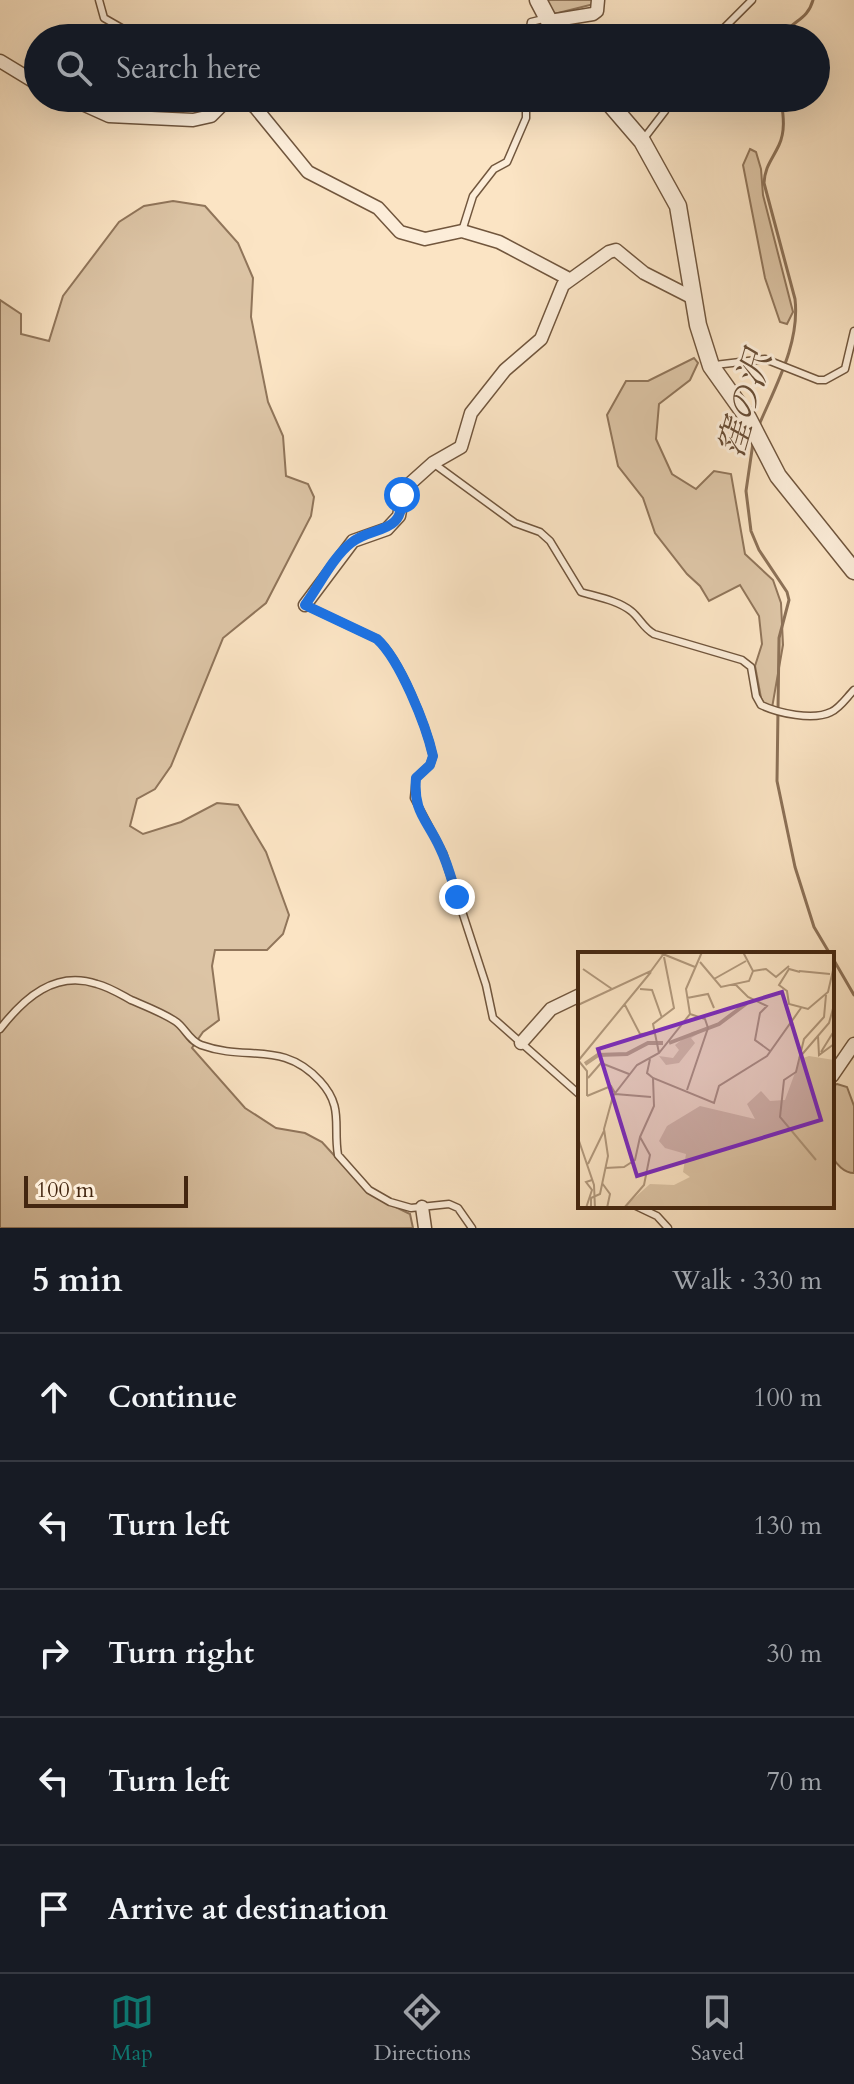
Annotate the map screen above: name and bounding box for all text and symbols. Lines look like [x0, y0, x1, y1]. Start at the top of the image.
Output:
search box [24, 24, 830, 112]
icon: search [52, 46, 96, 90]
text: Search here [116, 48, 261, 89]
water label: 窪の沢 [707, 342, 785, 463]
route start [384, 477, 420, 513]
route end [439, 879, 475, 915]
inset map [578, 952, 834, 1208]
scale bar [24, 1172, 188, 1208]
text: 100 m [36, 1175, 94, 1205]
text: 5 min [32, 1257, 123, 1303]
text: Walk · 330 m [672, 1263, 822, 1298]
icon: ahead [32, 1375, 76, 1419]
text: Continue [108, 1377, 237, 1418]
text: 100 m [753, 1380, 822, 1415]
icon: left [32, 1503, 76, 1547]
text: Turn left [108, 1505, 230, 1546]
text: 130 m [753, 1508, 822, 1543]
icon: right [32, 1631, 76, 1675]
text: Turn right [108, 1633, 254, 1674]
text: 30 m [766, 1636, 822, 1671]
icon: left [32, 1759, 76, 1803]
text: Turn left [108, 1761, 230, 1802]
text: 70 m [766, 1764, 822, 1799]
icon: arrive [32, 1887, 76, 1931]
text: Arrive at destination [108, 1889, 388, 1930]
tab: Map [110, 1990, 154, 2068]
tab: Directions [374, 1990, 471, 2068]
tab: Saved [691, 1990, 744, 2068]

